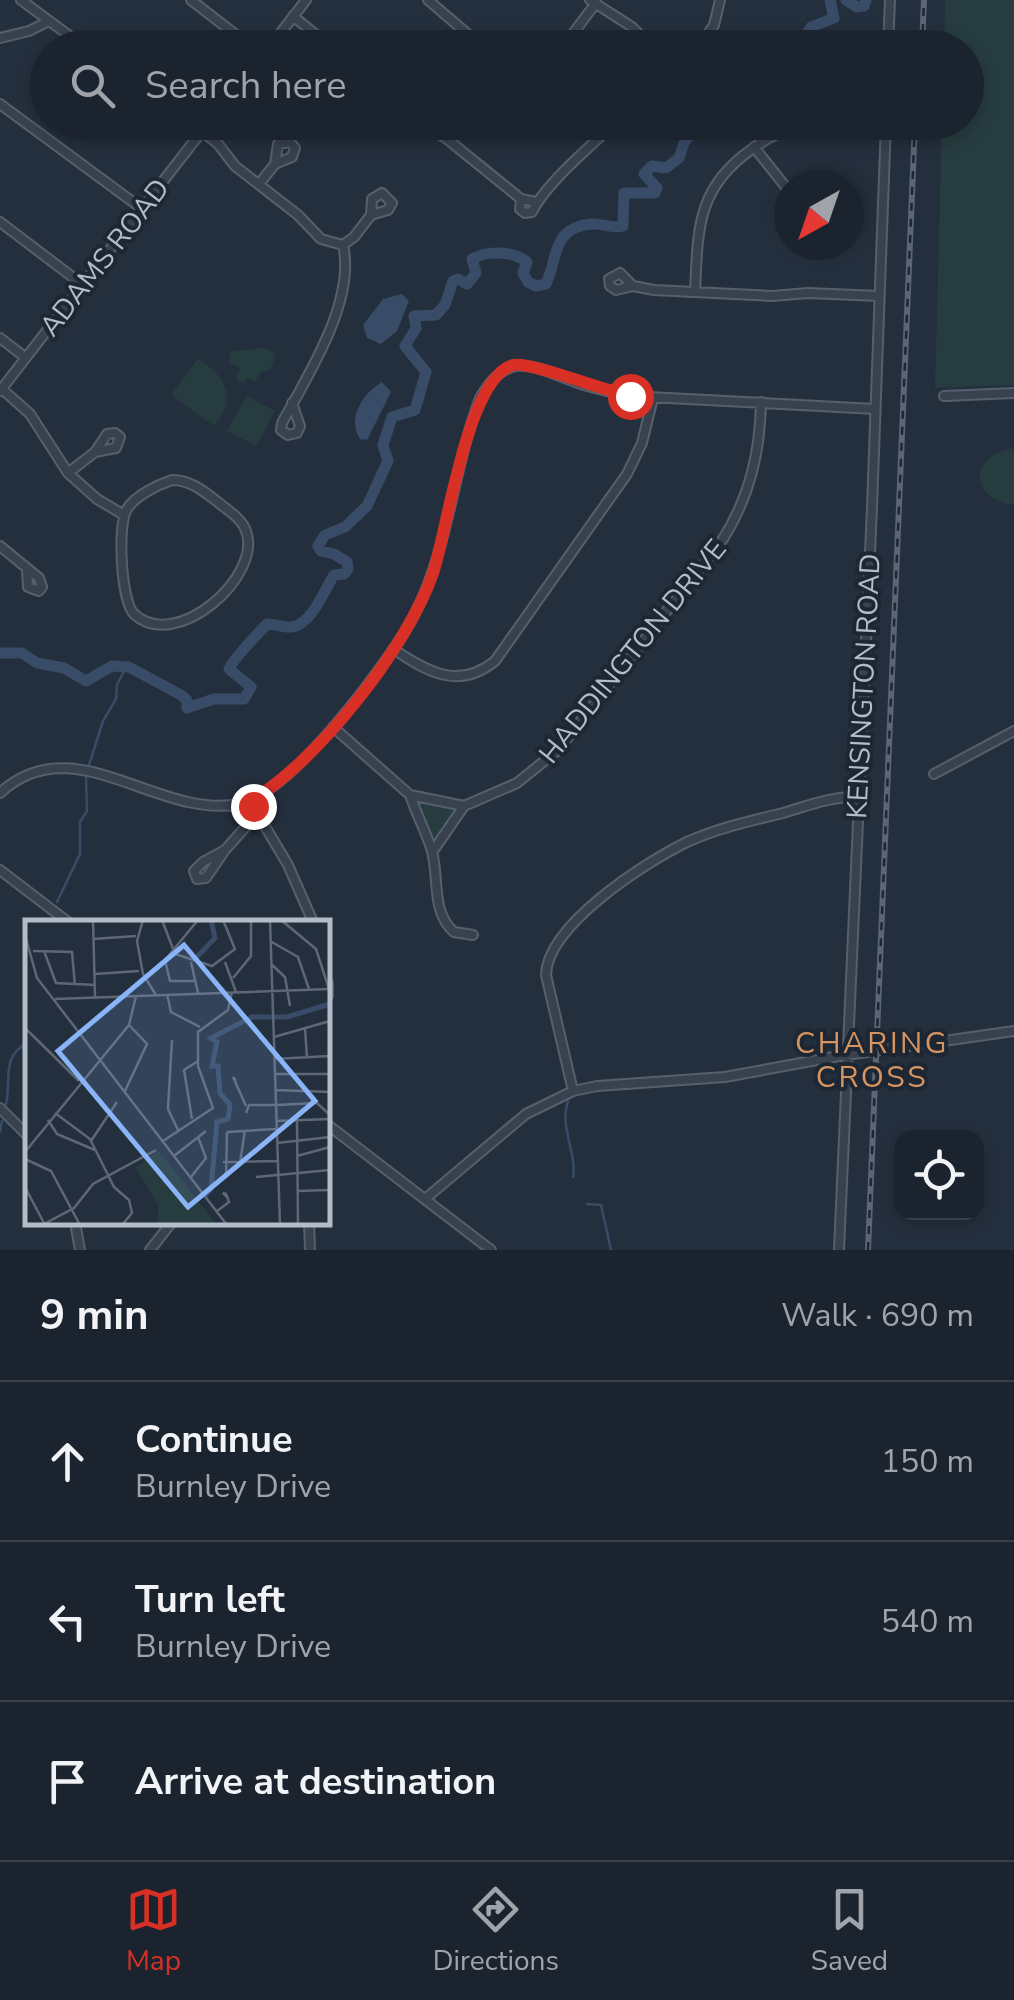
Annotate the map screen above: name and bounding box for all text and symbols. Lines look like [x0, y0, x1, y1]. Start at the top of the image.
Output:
search box [30, 30, 984, 140]
icon: search [65, 58, 120, 113]
text: Search here [145, 60, 346, 111]
north arrow [774, 170, 864, 260]
street label: ADAMS ROAD [31, 171, 178, 344]
route start [608, 374, 654, 420]
street label: HADDINGTON DRIVE [530, 531, 735, 772]
street label: KENSINGTON ROAD [838, 552, 890, 820]
route end [231, 784, 277, 830]
inset map [25, 920, 330, 1225]
district label: CHARING CROSS [795, 1023, 949, 1098]
map controls [894, 1130, 984, 1220]
button: locate [894, 1130, 984, 1220]
text: 9 min [40, 1287, 149, 1344]
text: Walk · 690 m [781, 1294, 974, 1337]
text: Continue [135, 1414, 293, 1465]
icon: ahead [40, 1434, 95, 1489]
text: 150 m [881, 1440, 974, 1483]
text: Burnley Drive [135, 1465, 331, 1508]
text: Turn left [135, 1574, 285, 1625]
icon: left [40, 1594, 95, 1649]
text: 540 m [881, 1600, 974, 1643]
text: Burnley Drive [135, 1625, 331, 1668]
icon: arrive [40, 1754, 95, 1809]
text: Arrive at destination [135, 1756, 496, 1807]
tab: Map [126, 1882, 181, 1980]
tab: Directions [433, 1882, 559, 1980]
tab: Saved [811, 1882, 888, 1980]

